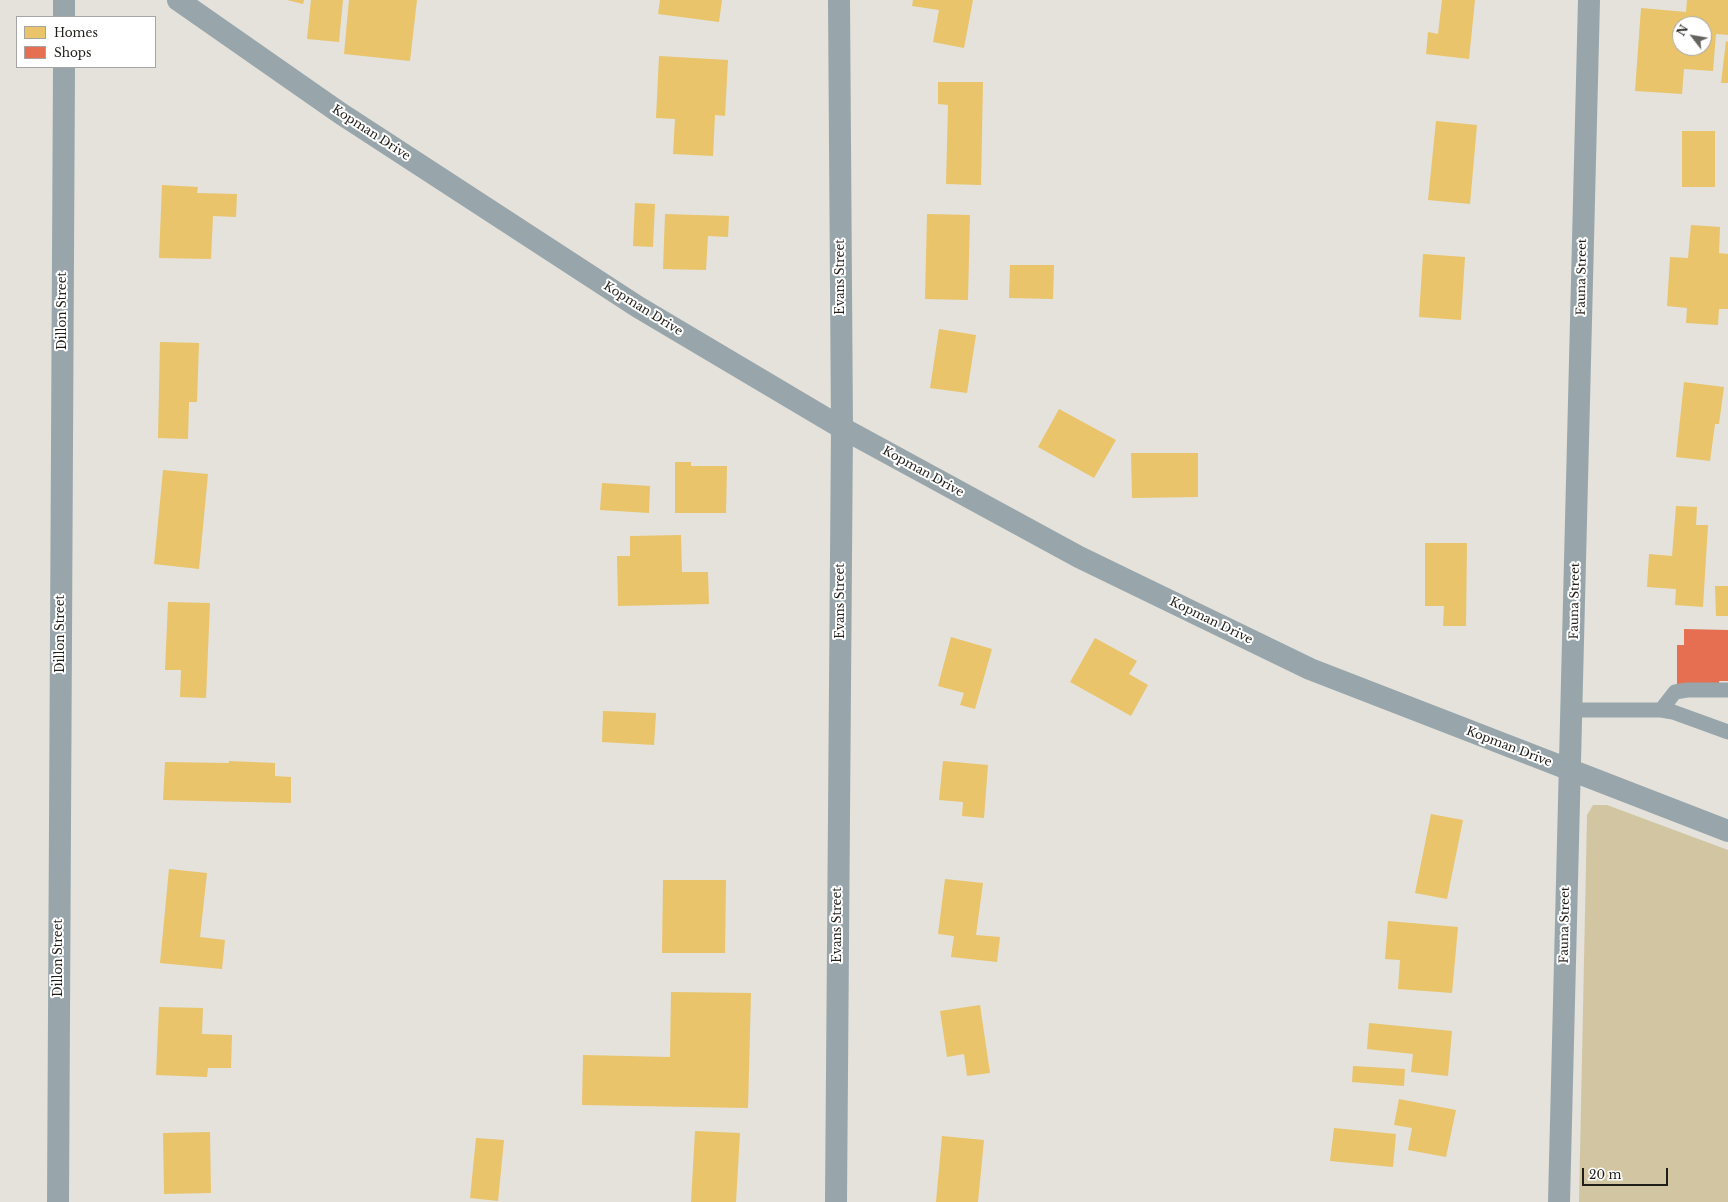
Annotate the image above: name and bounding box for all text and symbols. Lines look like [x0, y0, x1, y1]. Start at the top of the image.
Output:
legend [16, 16, 156, 68]
north arrow [1672, 16, 1712, 56]
text: N [1674, 22, 1691, 38]
text: Homes [54, 25, 98, 40]
text: Shops [54, 45, 91, 60]
street label: Kopman Drive [329, 102, 413, 164]
street label: Evans Street [834, 239, 848, 315]
street label: Fauna Street [1574, 239, 1590, 315]
street label: Dillon Street [56, 272, 70, 350]
street label: Kopman Drive [601, 279, 685, 339]
street label: Kopman Drive [880, 444, 966, 500]
street label: Evans Street [834, 563, 848, 639]
street label: Fauna Street [1567, 563, 1583, 639]
street label: Dillon Street [54, 595, 68, 673]
street label: Kopman Drive [1167, 595, 1255, 647]
street label: Kopman Drive [1464, 724, 1554, 770]
street label: Evans Street [831, 887, 845, 963]
street label: Fauna Street [1557, 887, 1573, 963]
street label: Dillon Street [52, 919, 66, 997]
scale bar [1584, 1160, 1670, 1186]
text: 20 m [1589, 1167, 1621, 1182]

